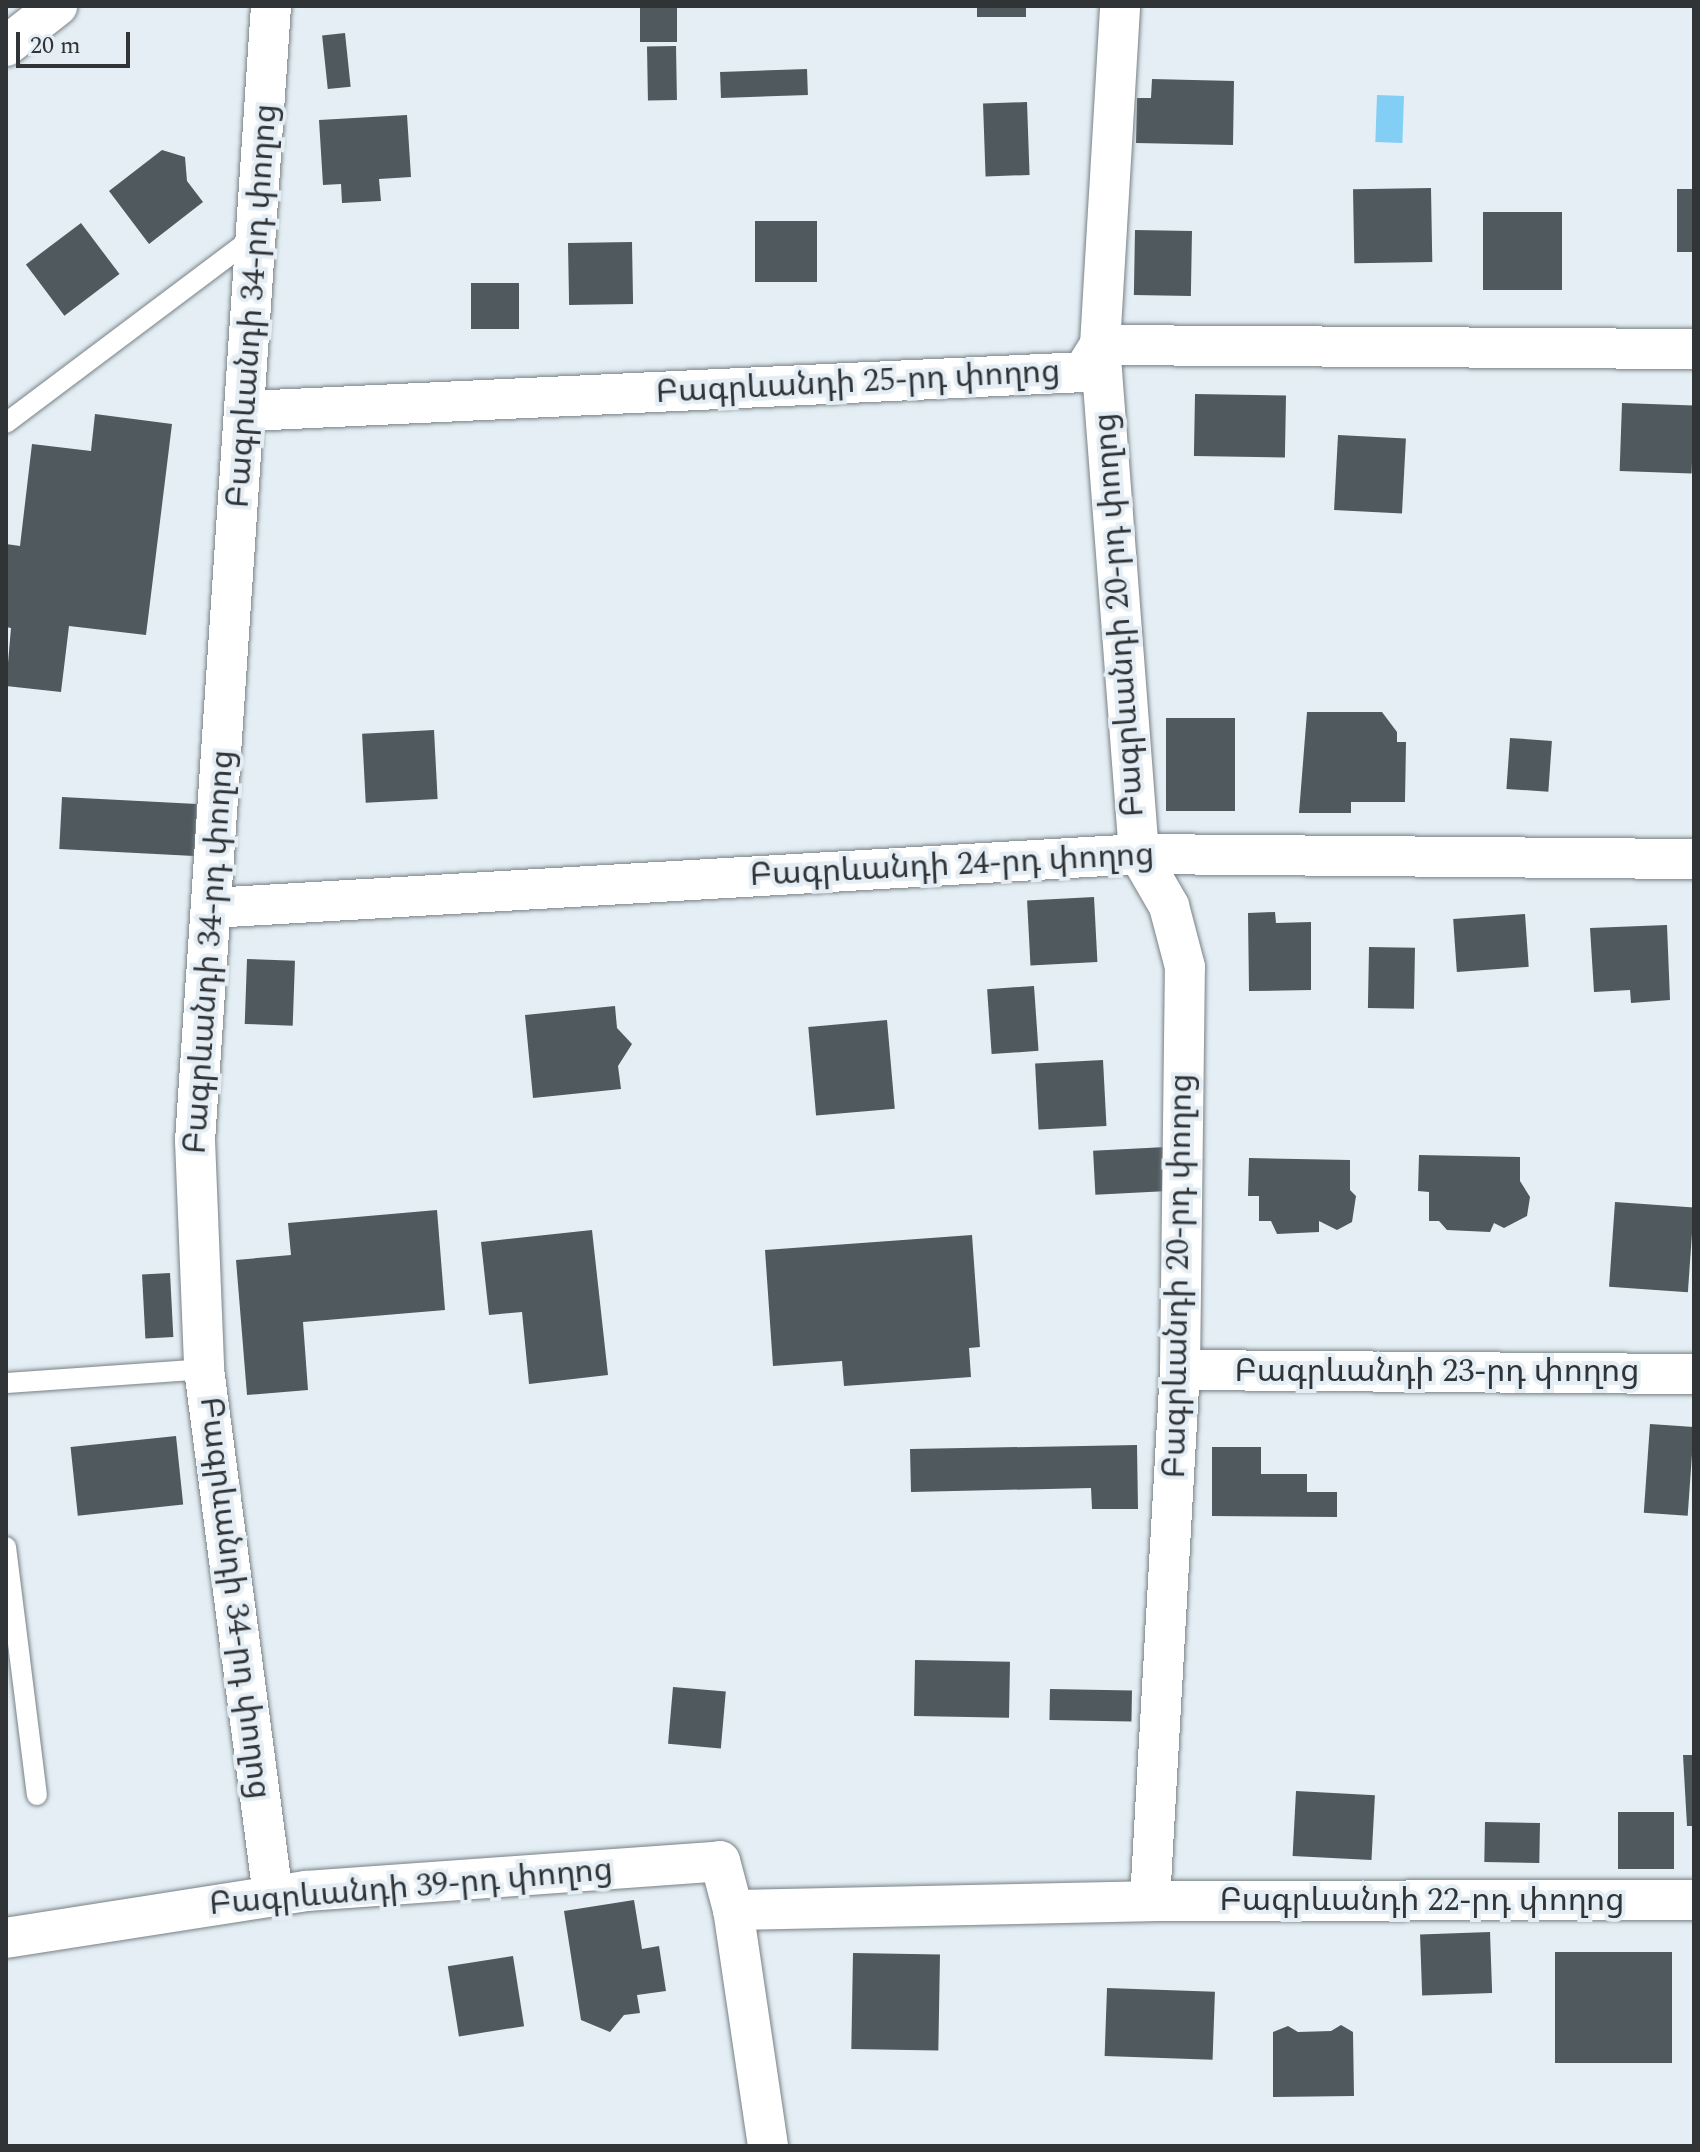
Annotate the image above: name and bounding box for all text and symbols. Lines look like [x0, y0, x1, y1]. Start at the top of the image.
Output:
scale bar [20, 16, 134, 66]
text: 20 m [30, 28, 81, 64]
street label: Բագրևանդի 34-րդ փողոց [220, 103, 286, 509]
street label: Բագրևանդի 25-րդ փողոց [655, 353, 1061, 413]
street label: Բագրևանդի 20-րդ փողոց [1087, 412, 1153, 818]
street label: Բագրևանդի 34-րդ փողոց [177, 749, 243, 1155]
street label: Բագրևանդի 24-րդ փողոց [749, 836, 1155, 896]
street label: Բագրևանդի 20-րդ փողոց [1156, 1073, 1202, 1479]
street label: Բագրևանդի 23-րդ փողոց [1235, 1353, 1639, 1391]
street label: Բագրևանդի 34-րդ փողոց [190, 1395, 278, 1801]
street label: Բագրևանդի 39-րդ փողոց [208, 1851, 614, 1925]
street label: Բագրևանդի 22-րդ փողոց [1220, 1882, 1624, 1920]

